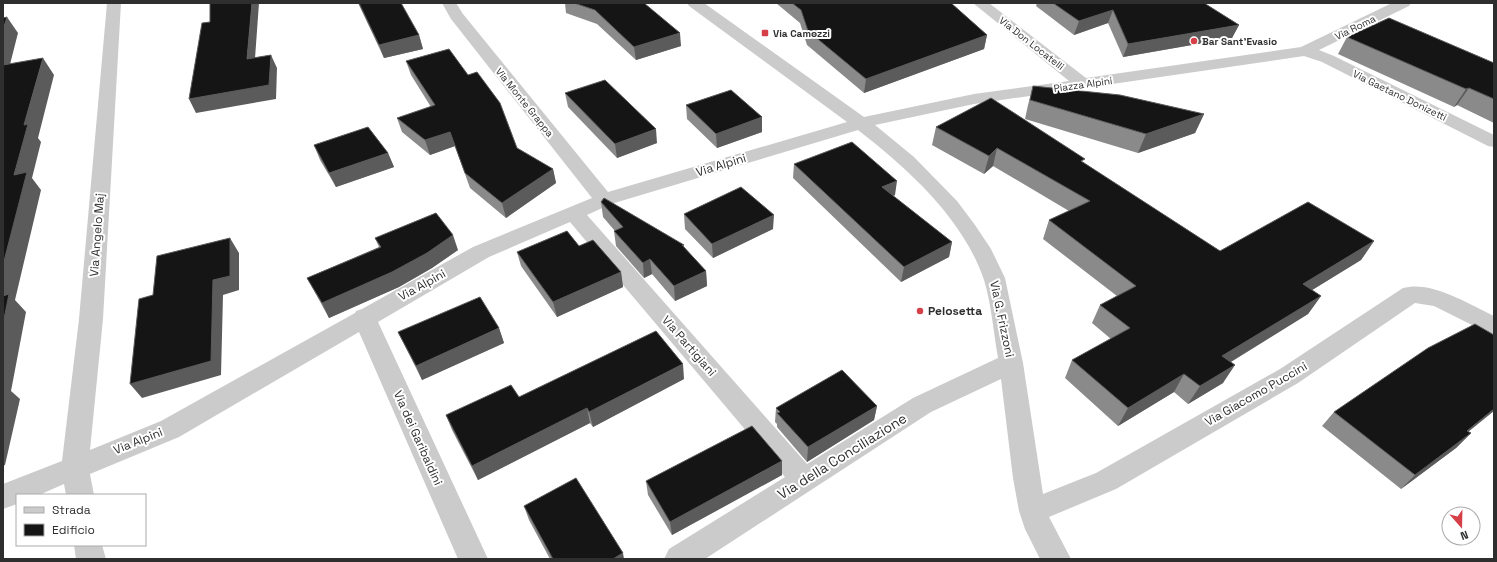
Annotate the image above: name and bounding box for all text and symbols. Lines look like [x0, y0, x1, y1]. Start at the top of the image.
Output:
street label: Via Roma [1333, 12, 1378, 43]
street label: Via Don Locatelli [996, 14, 1067, 73]
place label: Via Camozzi [773, 27, 830, 40]
marker: Via Camozzi [760, 28, 770, 38]
place label: Bar Sant'Evasio [1202, 35, 1277, 48]
marker: Bar Sant'Evasio [1189, 36, 1199, 46]
street label: Via Monte Grappa [493, 65, 557, 140]
street label: Via Gaetano Donizetti [1351, 67, 1449, 124]
street label: Piazza Alpini [1053, 74, 1113, 95]
street label: Via Alpini [694, 150, 748, 180]
street label: Via Angelo Maj [86, 193, 108, 277]
street label: Via Alpini [396, 265, 449, 305]
street label: Via G. Frizzoni [986, 279, 1018, 359]
place label: Pelosetta [928, 303, 982, 319]
marker: Pelosetta [915, 306, 925, 316]
street label: Via Partigiani [658, 312, 720, 380]
street label: Via Giacomo Puccini [1202, 358, 1310, 430]
street label: Via dei Garibaldini [390, 388, 446, 488]
street label: Via della Conciliazione [774, 409, 910, 503]
street label: Via Alpini [111, 424, 165, 458]
legend [16, 494, 146, 546]
text: Strada [52, 502, 91, 518]
north arrow [1441, 506, 1481, 546]
text: Edificio [52, 522, 95, 538]
text: N [1459, 528, 1470, 543]

